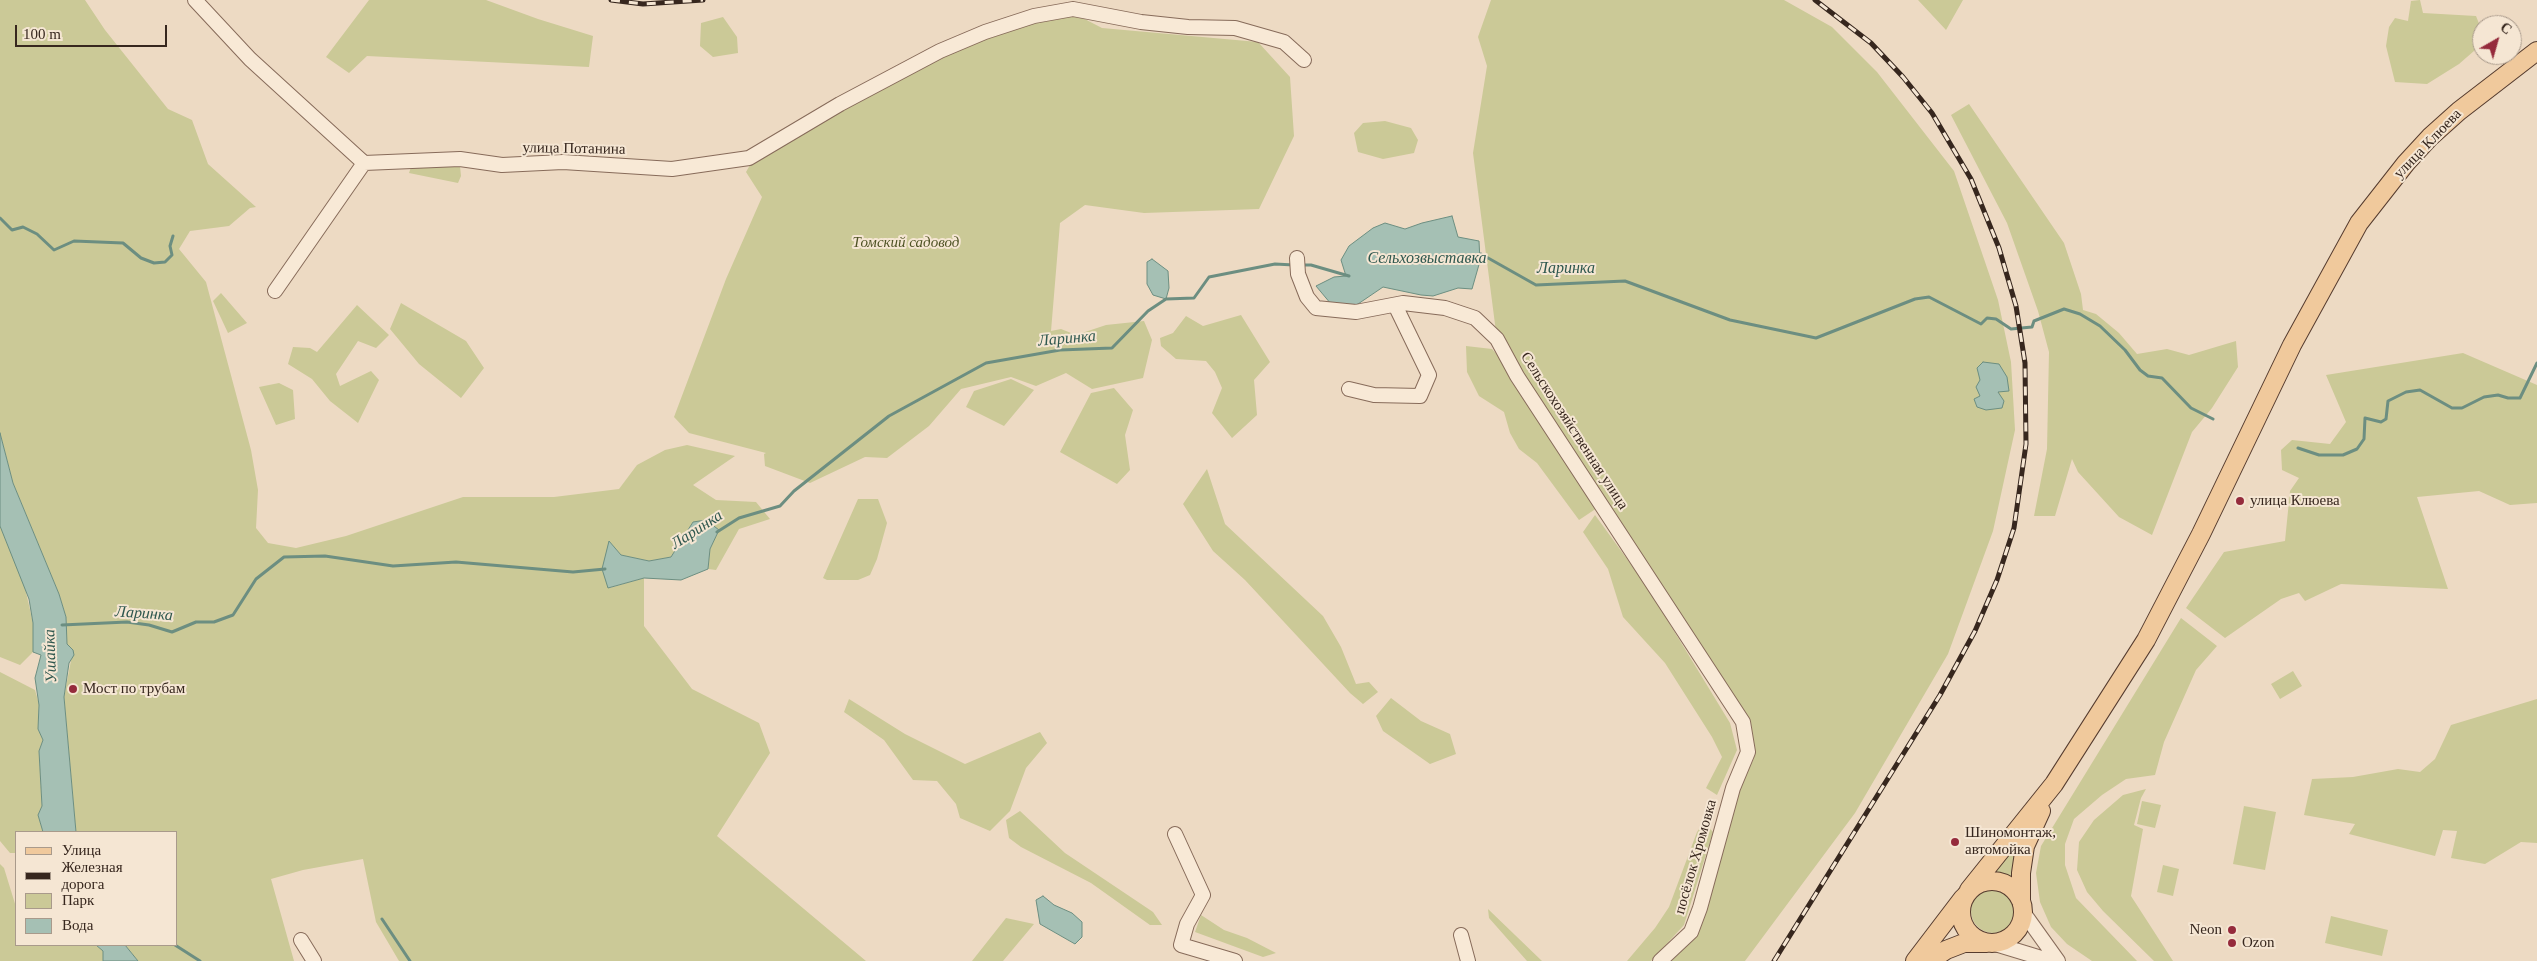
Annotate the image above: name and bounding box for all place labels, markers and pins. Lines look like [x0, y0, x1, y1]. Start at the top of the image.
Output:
place label: улица Клюева [2250, 492, 2340, 510]
marker: улица Клюева [2234, 495, 2246, 507]
place label: Мост по трубам [83, 680, 185, 698]
marker: Мост по трубам [67, 683, 79, 695]
place label: Шиномонтаж, автомойка [1965, 824, 2056, 859]
marker: Шиномонтаж, автомойка [1949, 836, 1961, 848]
place label: Neon [2190, 921, 2222, 939]
marker: Neon [2226, 924, 2238, 936]
place label: Ozon [2242, 934, 2274, 952]
marker: Ozon [2226, 937, 2238, 949]

